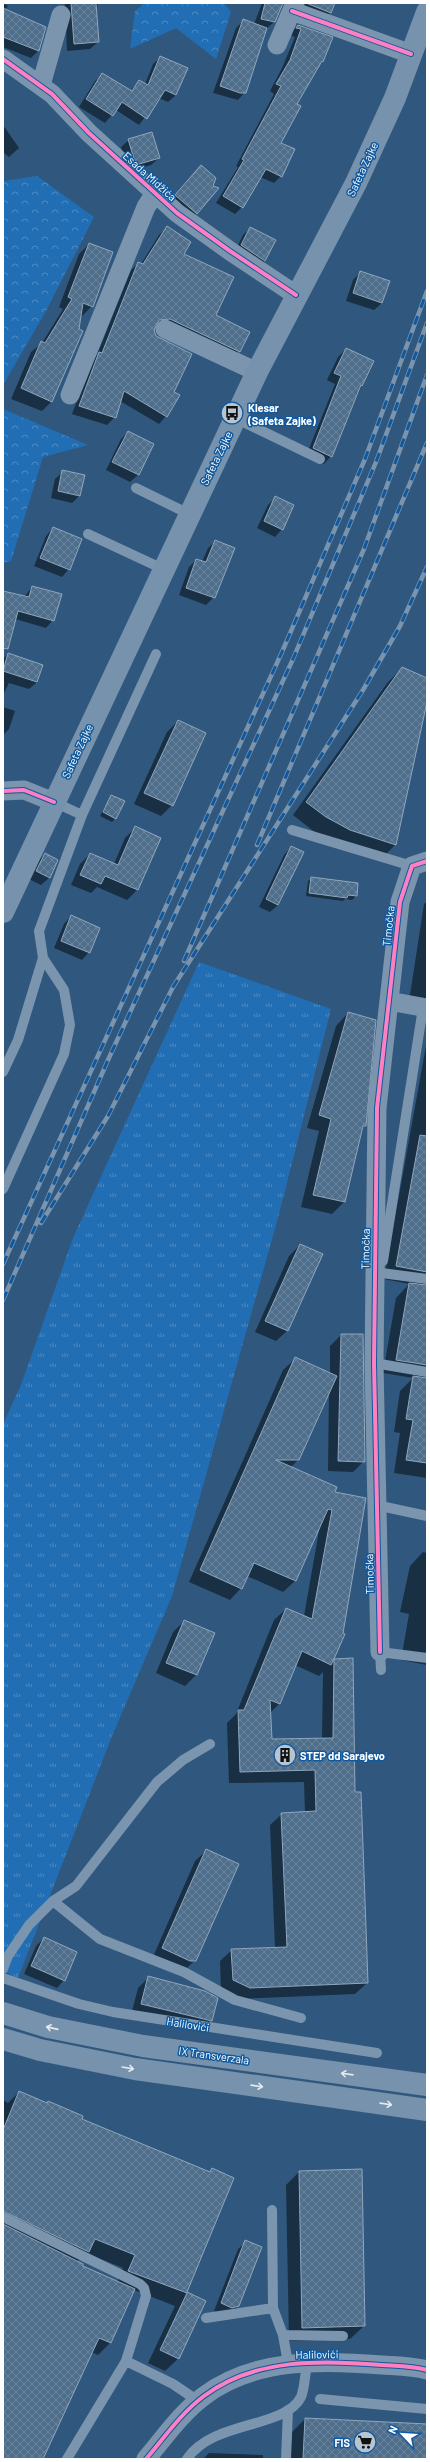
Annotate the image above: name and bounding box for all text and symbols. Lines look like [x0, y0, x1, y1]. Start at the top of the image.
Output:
street label: Safeta Zajke [344, 140, 380, 198]
street label: Esada Midžića [121, 149, 179, 203]
bus stop icon: Klesar (Safeta Zajke) [219, 400, 245, 426]
place label: Klesar (Safeta Zajke) [247, 401, 316, 427]
street label: Safeta Zajke [197, 429, 235, 487]
street label: Safeta Zajke [59, 722, 95, 780]
street label: Timočka [379, 905, 397, 947]
street label: Timočka [358, 1229, 372, 1269]
street label: Timočka [362, 1554, 376, 1594]
building icon: STEP dd Sarajevo [272, 1742, 298, 1768]
place label: STEP dd Sarajevo [300, 1749, 385, 1762]
street label: Halilovići [166, 2014, 210, 2034]
one-way arrow [46, 2023, 59, 2031]
street label: IX Transverzala [178, 2044, 250, 2066]
one-way arrow [122, 2064, 135, 2072]
one-way arrow [341, 2070, 354, 2077]
one-way arrow [250, 2082, 263, 2090]
one-way arrow [379, 2100, 392, 2108]
street label: Halilovići [295, 2347, 339, 2361]
north arrow [382, 2414, 422, 2454]
text: N [385, 2423, 400, 2436]
supermarket icon: FIS [352, 2429, 378, 2455]
place label: FIS [334, 2436, 350, 2449]

